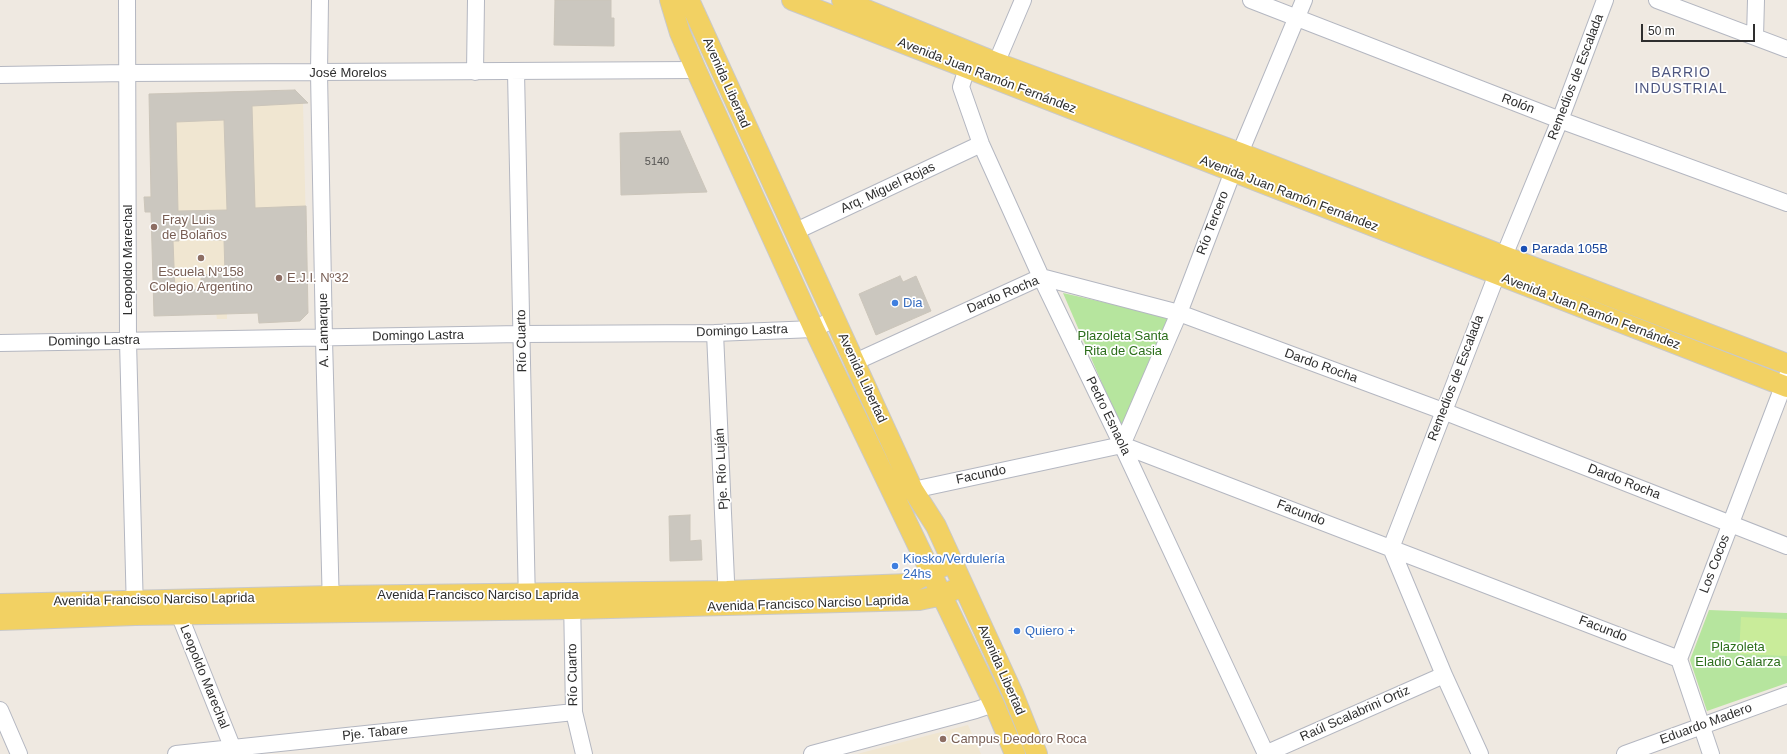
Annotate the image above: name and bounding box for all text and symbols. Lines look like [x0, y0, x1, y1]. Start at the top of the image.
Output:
street label: Remedios de Escalada [1545, 12, 1607, 142]
scale bar [1643, 16, 1757, 42]
text: 50 m [1648, 24, 1675, 38]
street label: Avenida Libertad [699, 35, 753, 131]
street label: Avenida Juan Ramón Fernández [896, 35, 1078, 117]
street label: José Morelos [309, 65, 387, 81]
district label: BARRIO INDUSTRIAL [1634, 65, 1728, 98]
street label: Rolón [1499, 91, 1537, 117]
street label: Avenida Juan Ramón Fernández [1198, 153, 1380, 235]
house number: 5140 [645, 155, 669, 169]
street label: Arq. Miguel Rojas [838, 159, 938, 217]
street label: Río Tercero [1194, 189, 1232, 257]
street label: Leopoldo Marechal [120, 205, 136, 315]
place label: Fray Luis de Bolaños [162, 212, 227, 243]
marker: Fray Luis de Bolaños [149, 222, 159, 232]
place label: Parada 105B [1532, 241, 1608, 257]
marker: Parada 105B [1519, 244, 1529, 254]
marker: Escuela Nº158 Colegio Argentino [196, 253, 206, 263]
place label: Escuela Nº158 Colegio Argentino [149, 264, 253, 295]
place label: E.J.I. Nº32 [287, 270, 349, 286]
street label: Avenida Juan Ramón Fernández [1500, 271, 1682, 353]
marker: E.J.I. Nº32 [274, 273, 284, 283]
street label: Dardo Rocha [965, 273, 1041, 317]
street label: A. Lamarque [316, 293, 332, 367]
place label: Dia [903, 295, 923, 311]
marker: Dia [890, 298, 900, 308]
street label: Río Cuarto [514, 309, 530, 373]
street label: Remedios de Escalada [1425, 313, 1487, 443]
street label: Domingo Lastra [696, 322, 788, 340]
street label: Domingo Lastra [372, 327, 464, 345]
park label: Plazoleta Santa Rita de Casia [1077, 328, 1169, 359]
street label: Avenida Libertad [834, 331, 890, 425]
street label: Domingo Lastra [48, 332, 140, 350]
street label: Dardo Rocha [1282, 346, 1360, 386]
street label: Pedro Esnaola [1082, 374, 1134, 458]
street label: Pje. Río Luján [712, 428, 732, 510]
street label: Dardo Rocha [1585, 461, 1663, 503]
street label: Facundo [955, 462, 1007, 488]
street label: Facundo [1275, 497, 1327, 529]
street label: Los Cocos [1697, 533, 1733, 595]
place label: Kiosko/Verdulería 24hs [903, 551, 1005, 582]
marker: Kiosko/Verdulería 24hs [890, 561, 900, 571]
street label: Avenida Francisco Narciso Laprida [377, 587, 579, 603]
street label: Avenida Francisco Narciso Laprida [53, 590, 255, 610]
street label: Avenida Francisco Narciso Laprida [707, 593, 909, 615]
street label: Facundo [1577, 613, 1629, 645]
street label: Avenida Libertad [974, 622, 1028, 718]
street label: Leopoldo Marechal [176, 623, 232, 731]
place label: Quiero + [1025, 623, 1075, 639]
marker: Quiero + [1012, 626, 1022, 636]
park label: Plazoleta Eladio Galarza [1695, 639, 1781, 670]
street label: Río Cuarto [565, 643, 581, 707]
street label: Raúl Scalabrini Ortiz [1298, 683, 1412, 745]
street label: Eduardo Madero [1658, 700, 1754, 748]
street label: Pje. Tabare [341, 722, 409, 744]
place label: Campus Deodoro Roca [951, 731, 1087, 747]
marker: Campus Deodoro Roca [938, 734, 948, 744]

